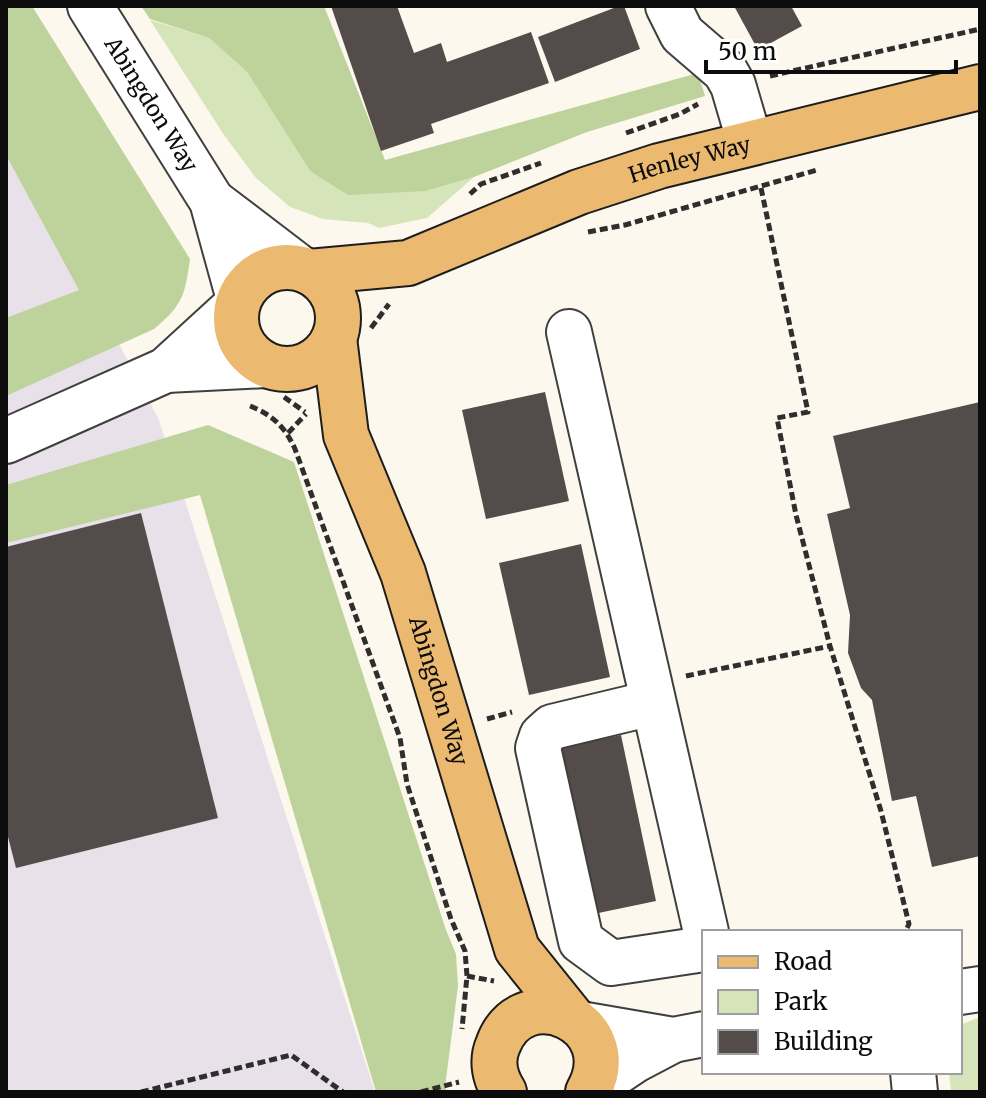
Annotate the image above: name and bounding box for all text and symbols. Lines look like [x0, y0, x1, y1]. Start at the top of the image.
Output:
scale bar [706, 24, 956, 74]
street label: Abingdon Way [98, 31, 204, 177]
text: 50 m [718, 36, 777, 67]
street label: Henley Way [625, 130, 754, 189]
street label: Abingdon Way [403, 612, 475, 769]
legend [702, 930, 962, 1074]
text: Road [774, 946, 832, 977]
text: Park [774, 986, 828, 1017]
text: Building [774, 1026, 873, 1057]

